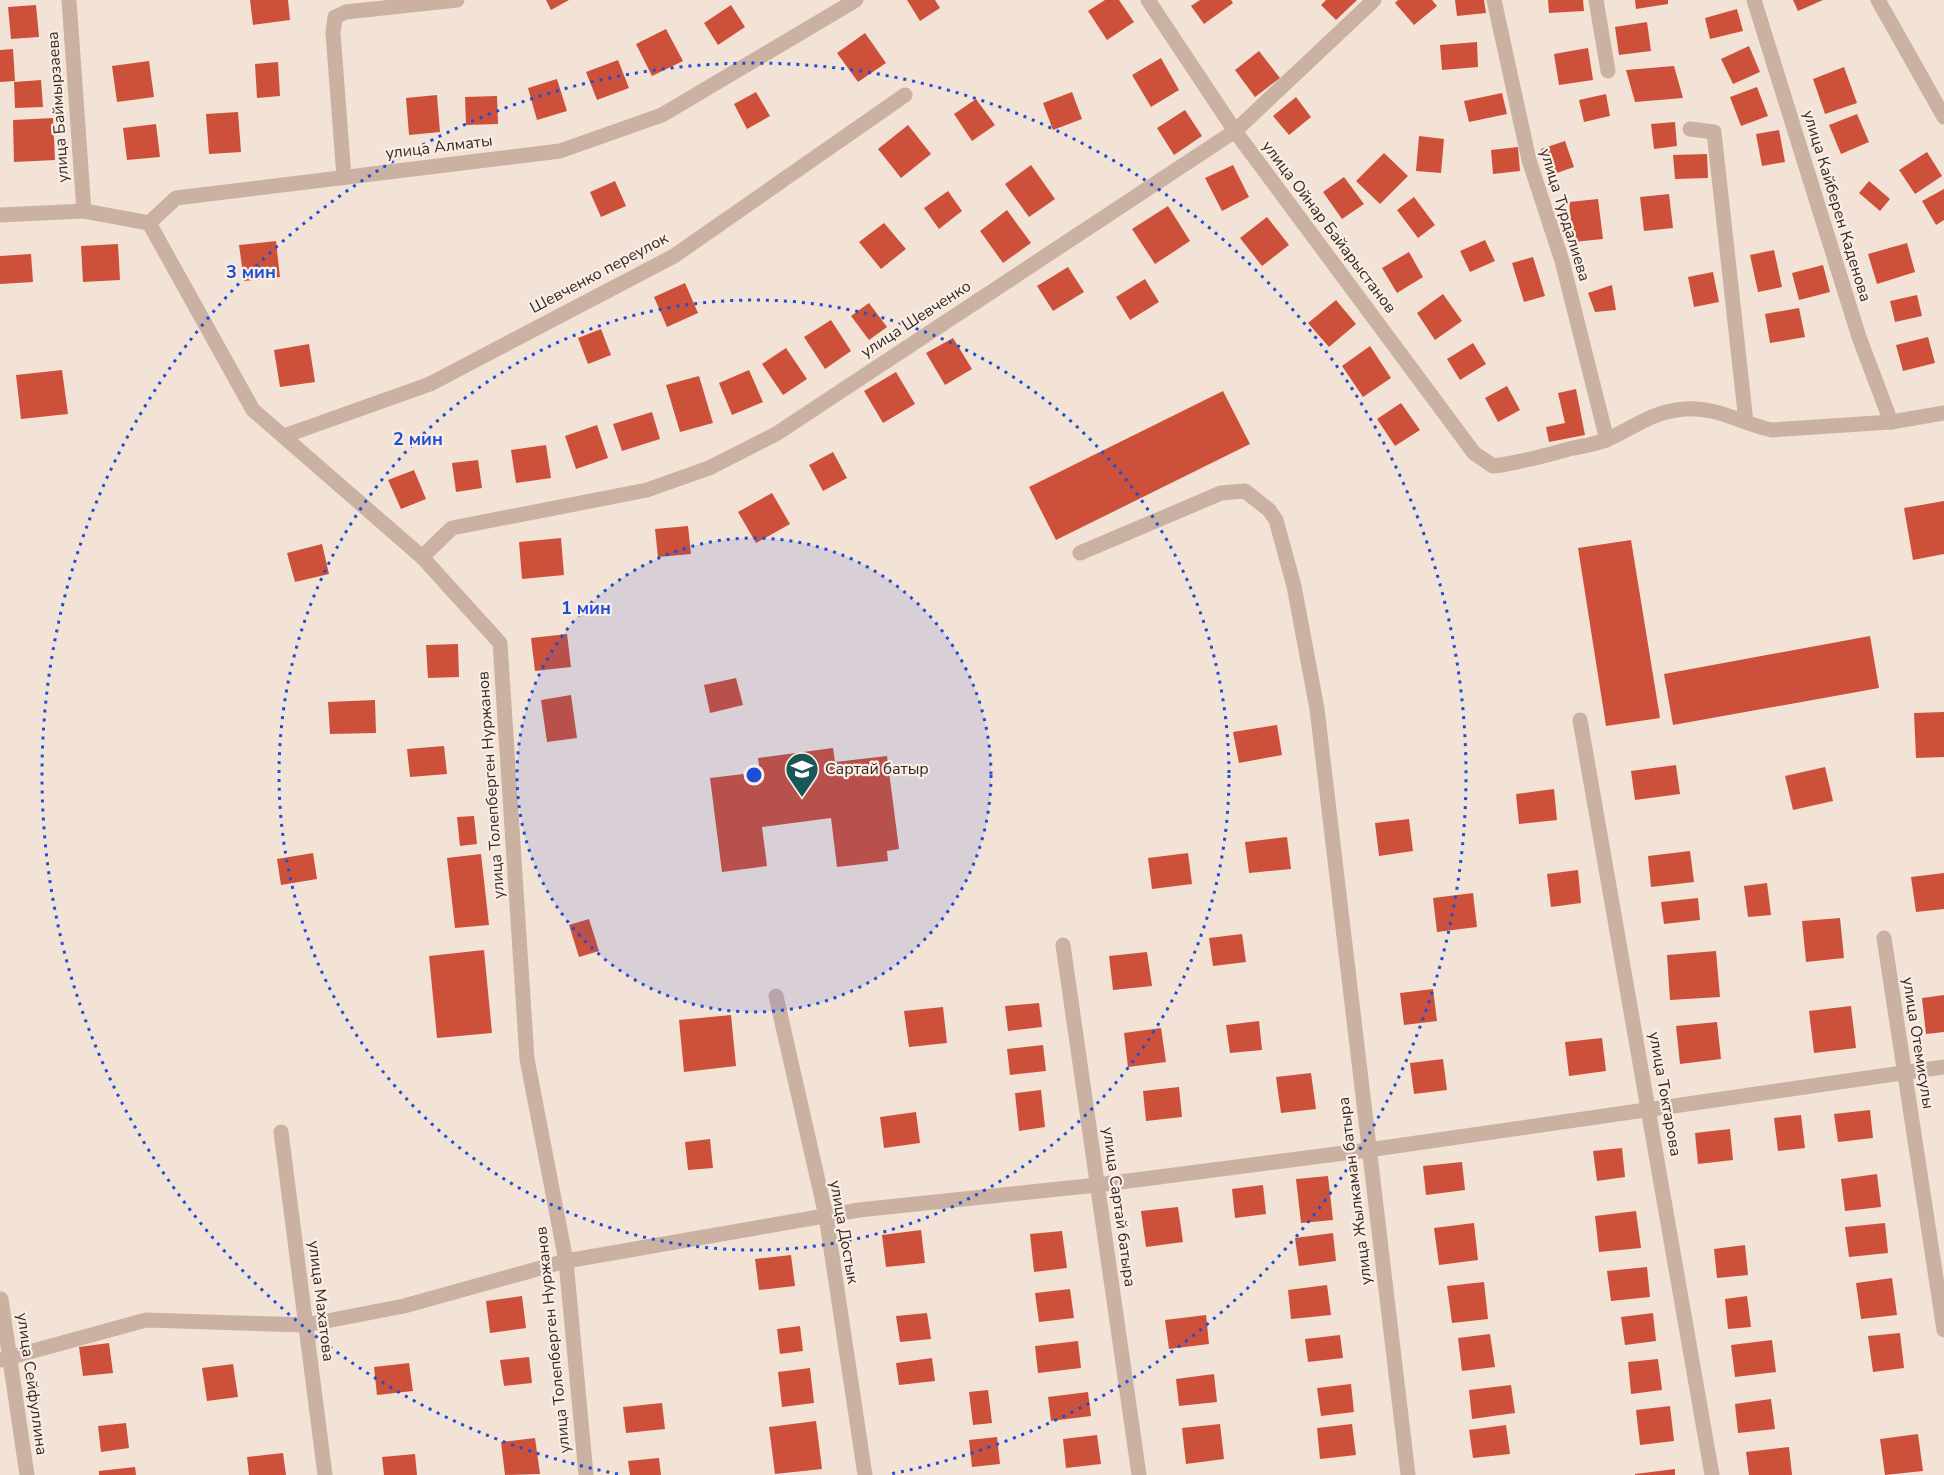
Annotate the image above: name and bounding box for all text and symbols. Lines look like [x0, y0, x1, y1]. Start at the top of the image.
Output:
street label: улица Баймырзаева [42, 31, 74, 183]
street label: улица Кайберен Каденова [1797, 108, 1877, 304]
street label: улица Алматы [384, 130, 494, 164]
street label: улица Ойнар Байарыстанов [1257, 136, 1401, 318]
street label: улица Турдалиева [1534, 146, 1596, 284]
street label: Шевченко переулок [526, 227, 672, 319]
text: 3 мин [226, 260, 276, 284]
street label: улица Шевченко [857, 275, 975, 363]
text: 2 мин [393, 427, 443, 451]
text: 1 мин [561, 596, 611, 620]
street label: улица Толепберген Нуржанов [472, 670, 510, 900]
school or university icon: Сартай батыр [784, 751, 820, 798]
place label: Сартай батыр [825, 758, 929, 780]
centre of rings [744, 765, 764, 785]
street label: улица Отемисулы [1897, 976, 1939, 1110]
street label: улица Токтарова [1643, 1030, 1687, 1158]
street label: улица Жылкаман батыра [1333, 1096, 1377, 1286]
street label: улица Сартай батыра [1097, 1126, 1141, 1288]
street label: улица Достык [824, 1178, 864, 1286]
street label: улица Толепберген Нуржанов [530, 1225, 576, 1455]
street label: улица Махатова [303, 1239, 339, 1363]
street label: улица Сейфуллина [11, 1311, 53, 1457]

